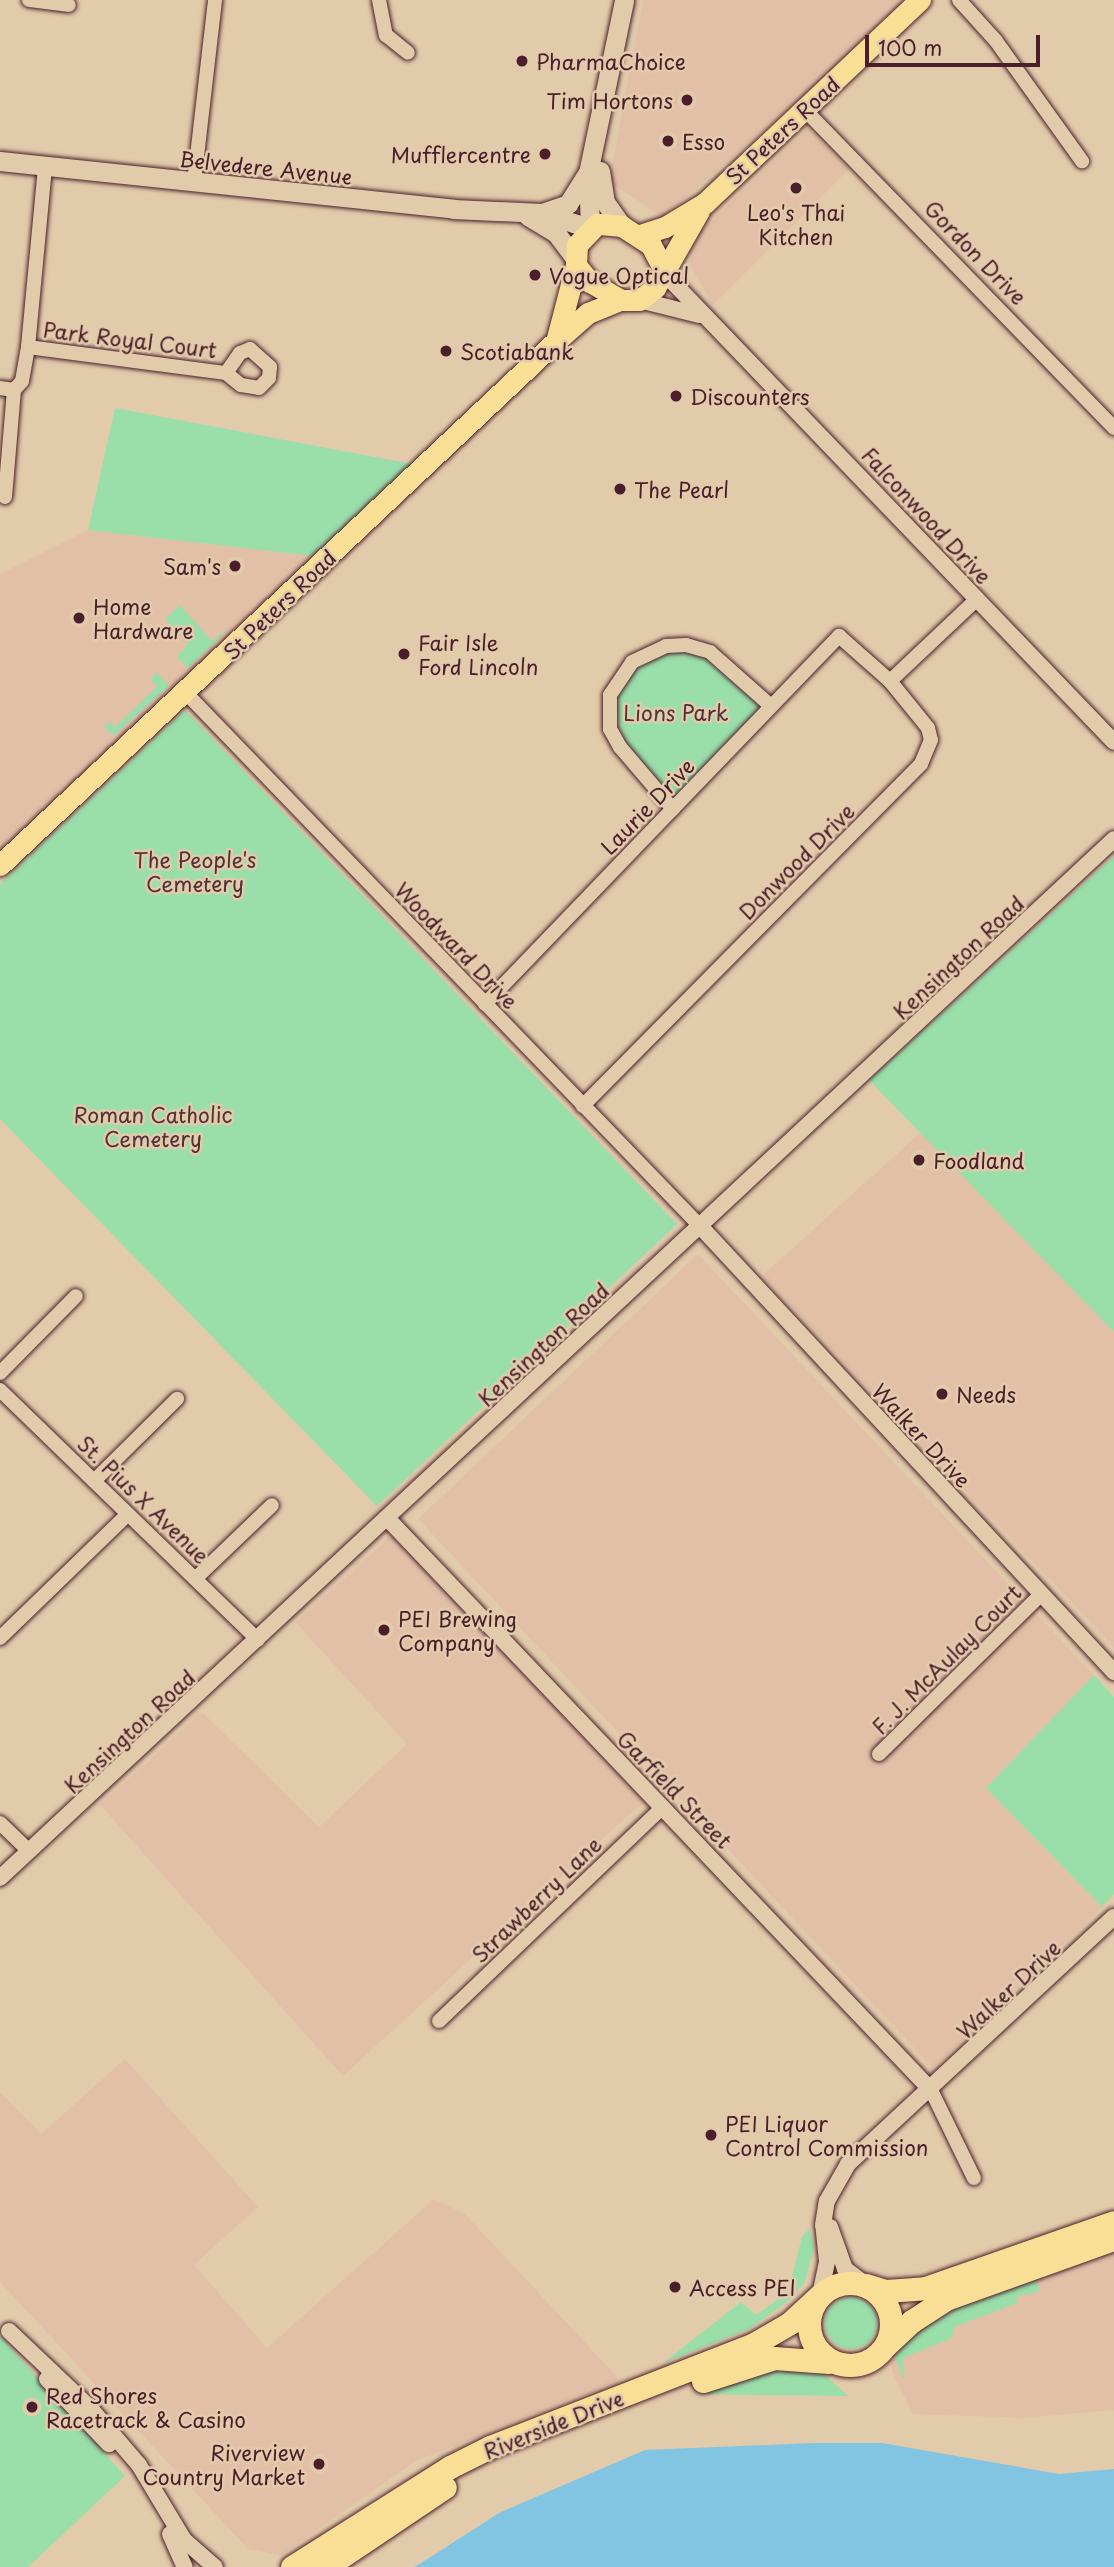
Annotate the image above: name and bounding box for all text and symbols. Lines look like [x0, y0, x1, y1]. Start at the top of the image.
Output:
scale bar [869, 21, 1044, 65]
text: 100 m [878, 31, 942, 63]
place label: PharmaChoice [536, 48, 686, 74]
marker: PharmaChoice [514, 53, 530, 69]
street label: St Peters Road [719, 70, 845, 190]
place label: Tim Hortons [547, 87, 673, 113]
marker: Tim Hortons [679, 92, 695, 108]
place label: Esso [682, 128, 725, 154]
marker: Esso [660, 133, 676, 149]
place label: Mufflercentre [391, 141, 531, 167]
street label: Belvedere Avenue [178, 145, 354, 189]
marker: Mufflercentre [537, 146, 553, 162]
marker: Leo's Thai Kitchen [788, 180, 804, 196]
street label: Gordon Drive [920, 195, 1032, 309]
place label: Leo's Thai Kitchen [746, 199, 846, 249]
place label: Vogue Optical [549, 262, 690, 288]
marker: Vogue Optical [527, 267, 543, 283]
street label: Park Royal Court [42, 316, 218, 362]
place label: Scotiabank [460, 338, 574, 364]
marker: Scotiabank [438, 343, 454, 359]
place label: Discounters [690, 383, 810, 409]
marker: Discounters [668, 388, 684, 404]
street label: Falconwood Drive [857, 441, 997, 589]
place label: The Pearl [634, 476, 729, 502]
marker: The Pearl [612, 481, 628, 497]
street label: St Peters Road [217, 544, 341, 664]
place label: Sam's [163, 553, 221, 579]
marker: Sam's [227, 558, 243, 574]
place label: Home Hardware [93, 593, 193, 643]
marker: Home Hardware [71, 610, 87, 626]
place label: Fair Isle Ford Lincoln [418, 629, 540, 679]
marker: Fair Isle Ford Lincoln [396, 646, 412, 662]
park label: Lions Park [623, 699, 729, 725]
street label: Laurie Drive [595, 753, 699, 859]
street label: Donwood Drive [733, 798, 859, 924]
park label: The People's Cemetery [134, 846, 256, 896]
street label: Woodward Drive [389, 876, 525, 1014]
street label: Kensington Road [888, 890, 1028, 1024]
park label: Roman Catholic Cemetery [73, 1101, 233, 1151]
place label: Foodland [933, 1147, 1024, 1173]
marker: Foodland [911, 1152, 927, 1168]
street label: Kensington Road [473, 1277, 613, 1411]
street label: Walker Drive [867, 1377, 977, 1493]
place label: Needs [956, 1381, 1016, 1407]
marker: Needs [934, 1386, 950, 1402]
street label: St. Pius X Avenue [73, 1430, 215, 1568]
street label: F. J. McAulay Court [865, 1578, 1027, 1740]
place label: PEI Brewing Company [398, 1605, 517, 1655]
marker: PEI Brewing Company [376, 1622, 392, 1638]
street label: Kensington Road [59, 1664, 199, 1798]
street label: Garfield Street [613, 1725, 737, 1853]
street label: Strawberry Lane [466, 1831, 606, 1967]
street label: Walker Drive [950, 1934, 1066, 2044]
place label: PEI Liquor Control Commission [725, 2110, 929, 2160]
marker: PEI Liquor Control Commission [703, 2127, 719, 2143]
place label: Access PEI [689, 2274, 796, 2300]
marker: Access PEI [667, 2279, 683, 2295]
place label: Red Shores Racetrack & Casino [46, 2382, 246, 2432]
street label: Riverside Drive [479, 2384, 627, 2464]
marker: Red Shores Racetrack & Casino [24, 2399, 40, 2415]
place label: Riverview Country Market [142, 2439, 305, 2489]
marker: Riverview Country Market [311, 2456, 327, 2472]

